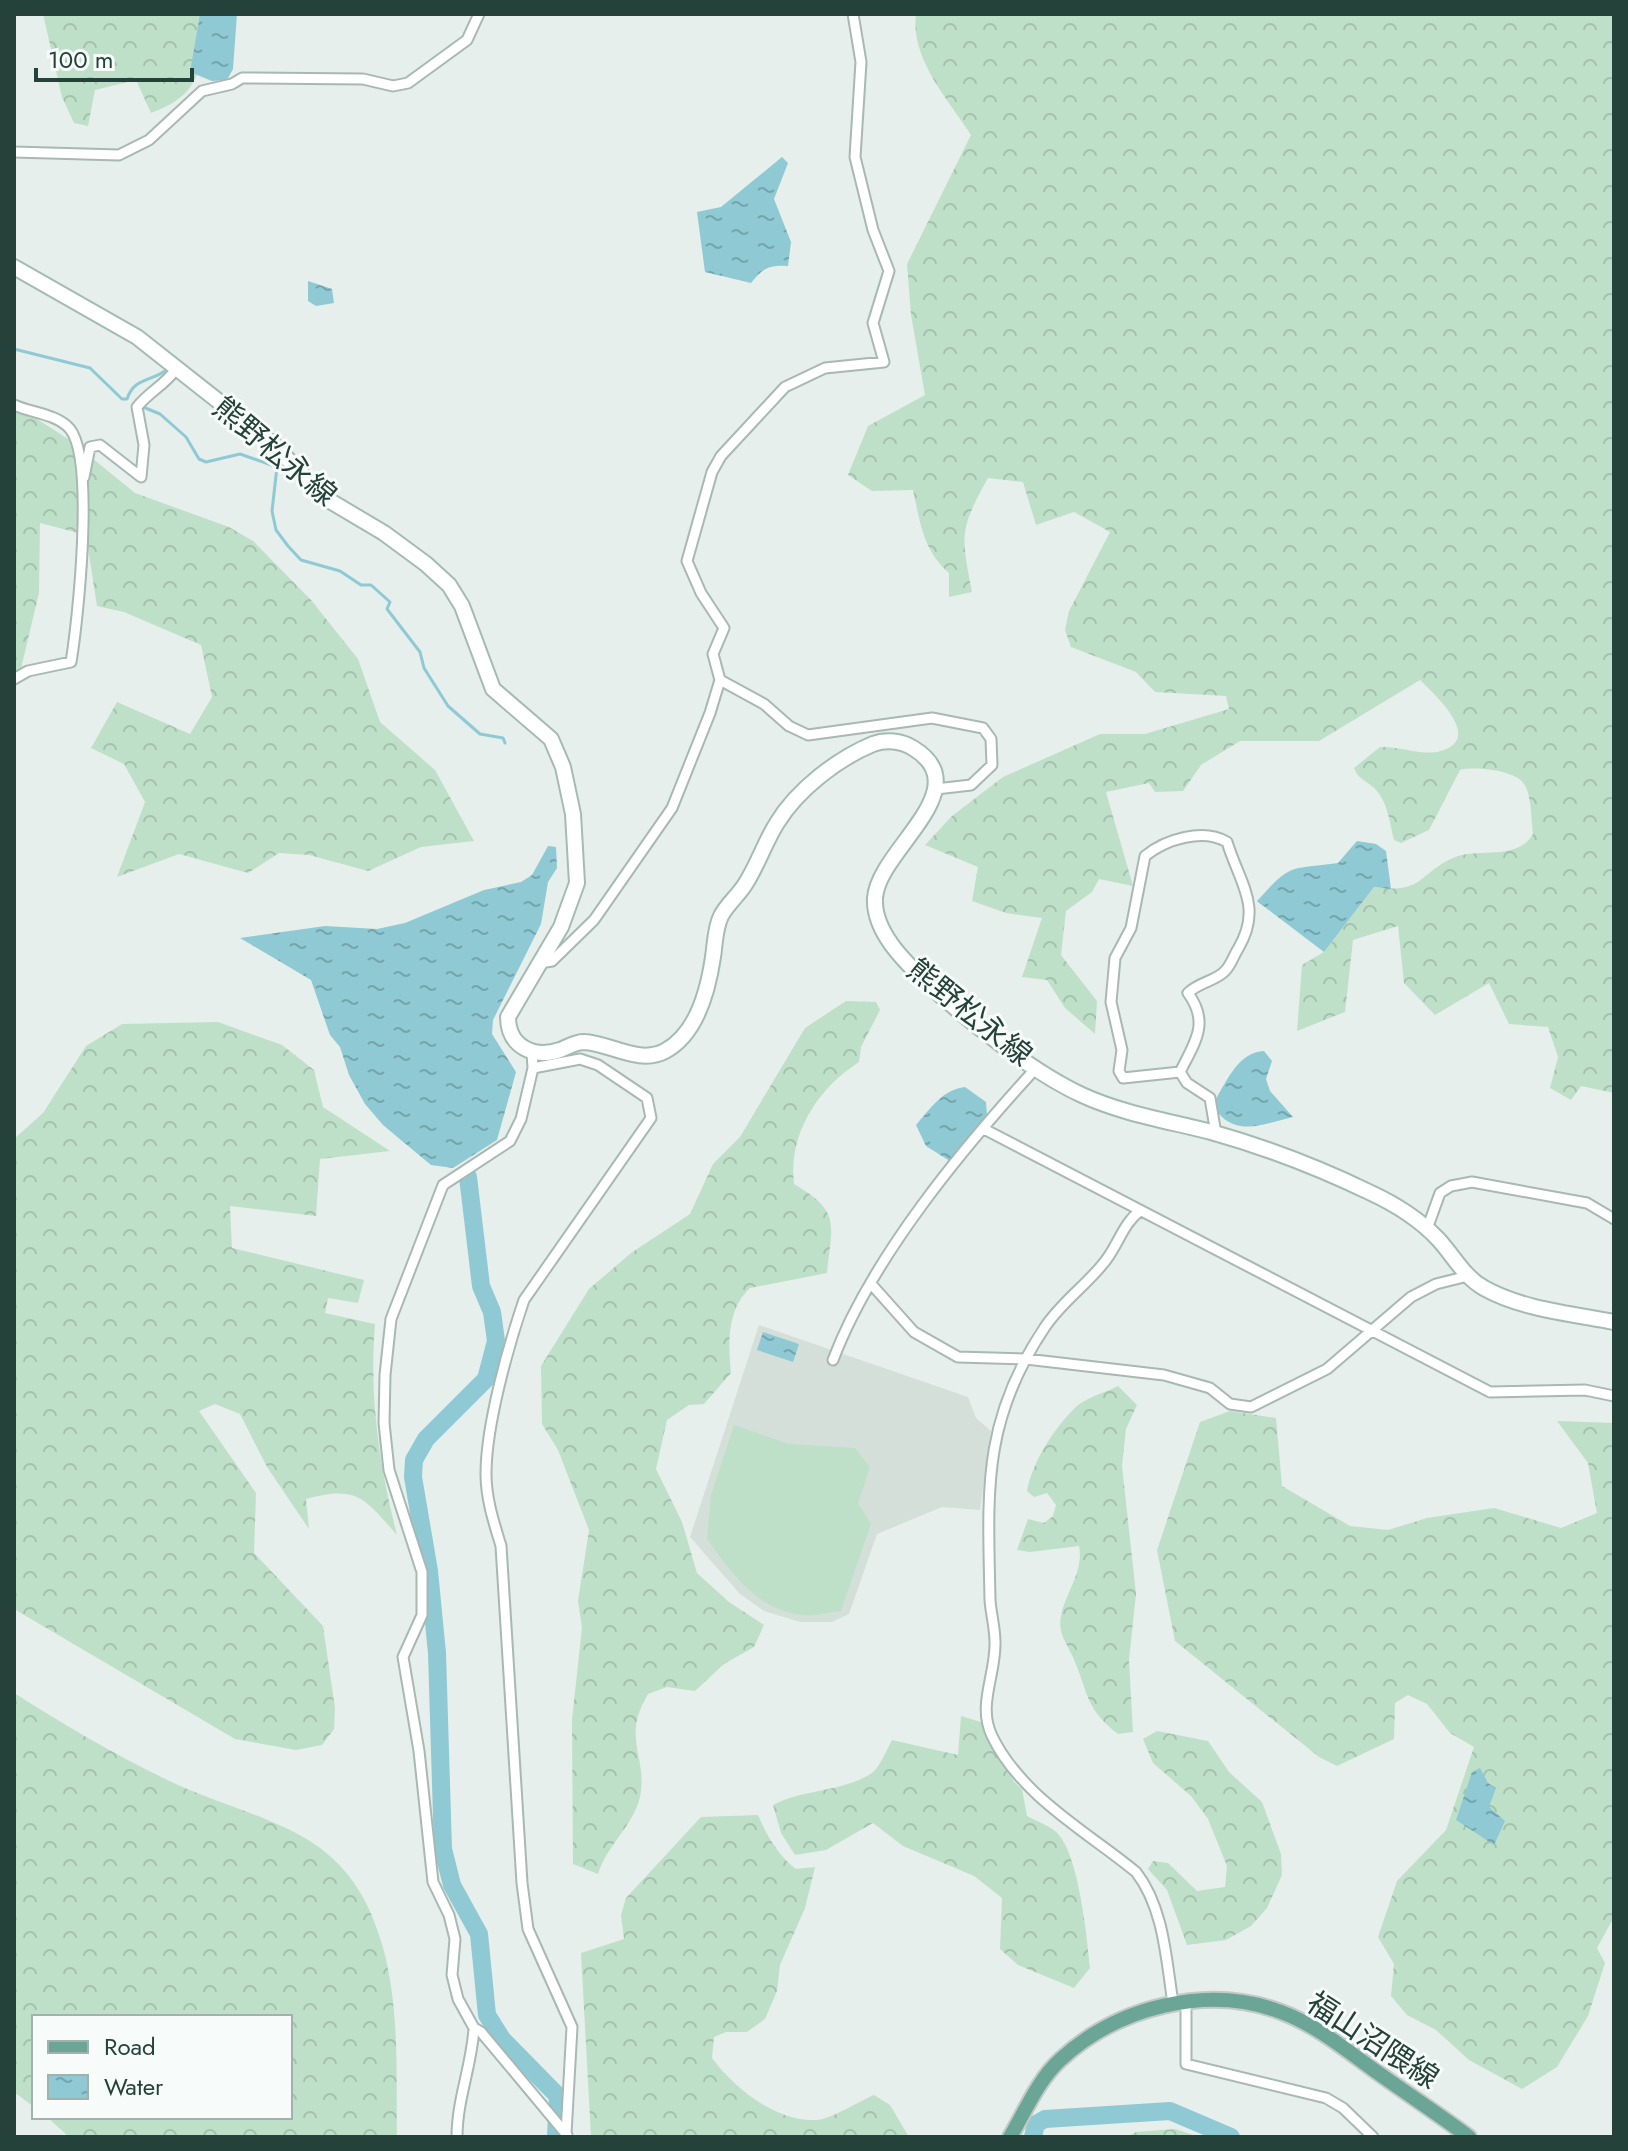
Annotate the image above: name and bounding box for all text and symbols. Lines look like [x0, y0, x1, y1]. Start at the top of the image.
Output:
scale bar [36, 32, 192, 82]
text: 100 m [48, 42, 114, 77]
street label: 熊野松永線 [204, 386, 346, 516]
street label: 熊野松永線 [898, 948, 1042, 1076]
street label: 福山沼隈線 [1298, 1981, 1448, 2099]
legend [32, 2015, 292, 2119]
text: Road [104, 2029, 156, 2064]
text: Water [104, 2069, 164, 2104]

